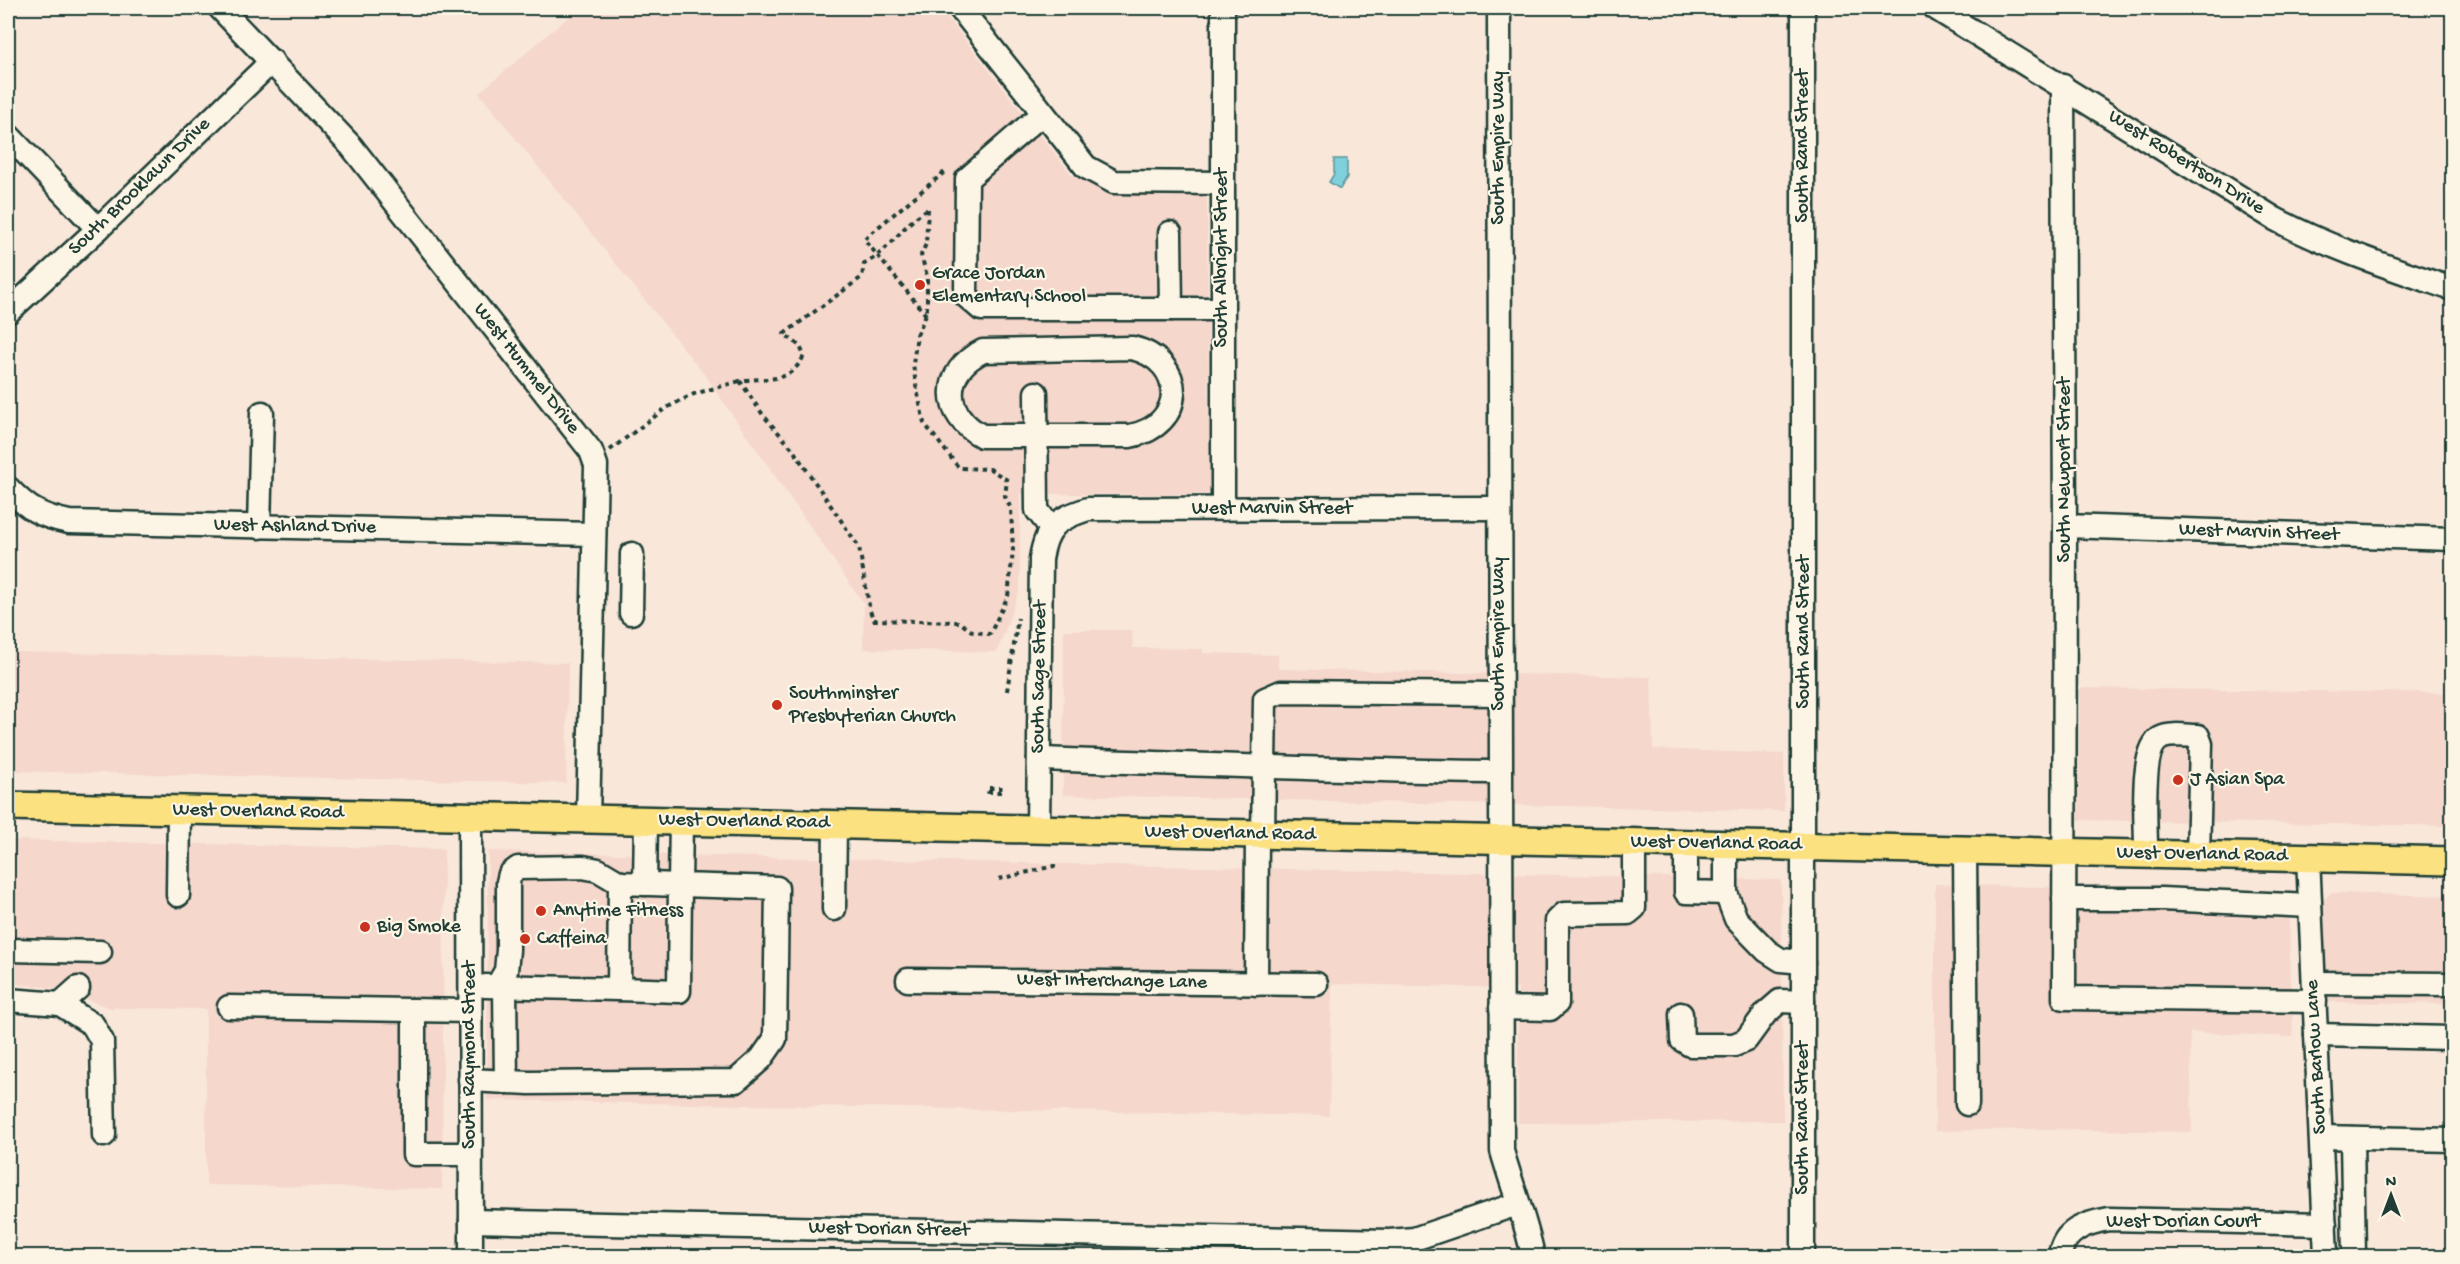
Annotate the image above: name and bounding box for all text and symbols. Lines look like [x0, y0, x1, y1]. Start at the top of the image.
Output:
street label: South Rand Street [1792, 67, 1815, 223]
street label: South Empire Way [1488, 71, 1511, 225]
street label: West Robertson Drive [2104, 106, 2269, 221]
street label: South Brooklawn Drive [64, 113, 216, 261]
street label: South Albright Street [1211, 167, 1234, 348]
place label: Grace Jordan Elementary School [932, 263, 1086, 309]
marker: Grace Jordan Elementary School [913, 278, 927, 292]
street label: West Hummel Drive [468, 299, 585, 440]
street label: South Newport Street [2054, 376, 2077, 563]
street label: West Marvin Street [1192, 498, 1354, 521]
street label: West Ashland Drive [214, 514, 377, 540]
street label: West Marvin Street [2178, 519, 2341, 547]
street label: South Rand Street [1793, 553, 1816, 709]
street label: South Empire Way [1488, 557, 1511, 711]
street label: South Sage Street [1027, 599, 1053, 754]
place label: Southminster Presbyterian Church [788, 683, 956, 729]
marker: Southminster Presbyterian Church [770, 698, 784, 712]
place label: J Asian Spa [2190, 769, 2285, 792]
marker: J Asian Spa [2171, 773, 2185, 787]
street label: West Overland Road [172, 799, 346, 825]
street label: West Overland Road [658, 809, 832, 835]
street label: West Overland Road [1144, 821, 1318, 847]
street label: West Overland Road [1630, 831, 1804, 857]
street label: West Overland Road [2116, 842, 2290, 868]
place label: Anytime Fitness [553, 900, 684, 923]
marker: Anytime Fitness [534, 904, 548, 918]
place label: Big Smoke [376, 916, 461, 939]
marker: Big Smoke [358, 920, 372, 934]
place label: Caffeina [537, 928, 607, 951]
marker: Caffeina [518, 932, 532, 946]
street label: South Raymond Street [459, 959, 482, 1149]
street label: West Interchange Lane [1017, 969, 1208, 995]
street label: South Barlow Lane [2301, 979, 2333, 1135]
street label: South Rand Street [1792, 1039, 1815, 1195]
north arrow [2361, 1165, 2421, 1225]
text: N [2386, 1174, 2397, 1193]
street label: West Dorian Court [2106, 1211, 2262, 1234]
street label: West Dorian Street [808, 1217, 972, 1243]

